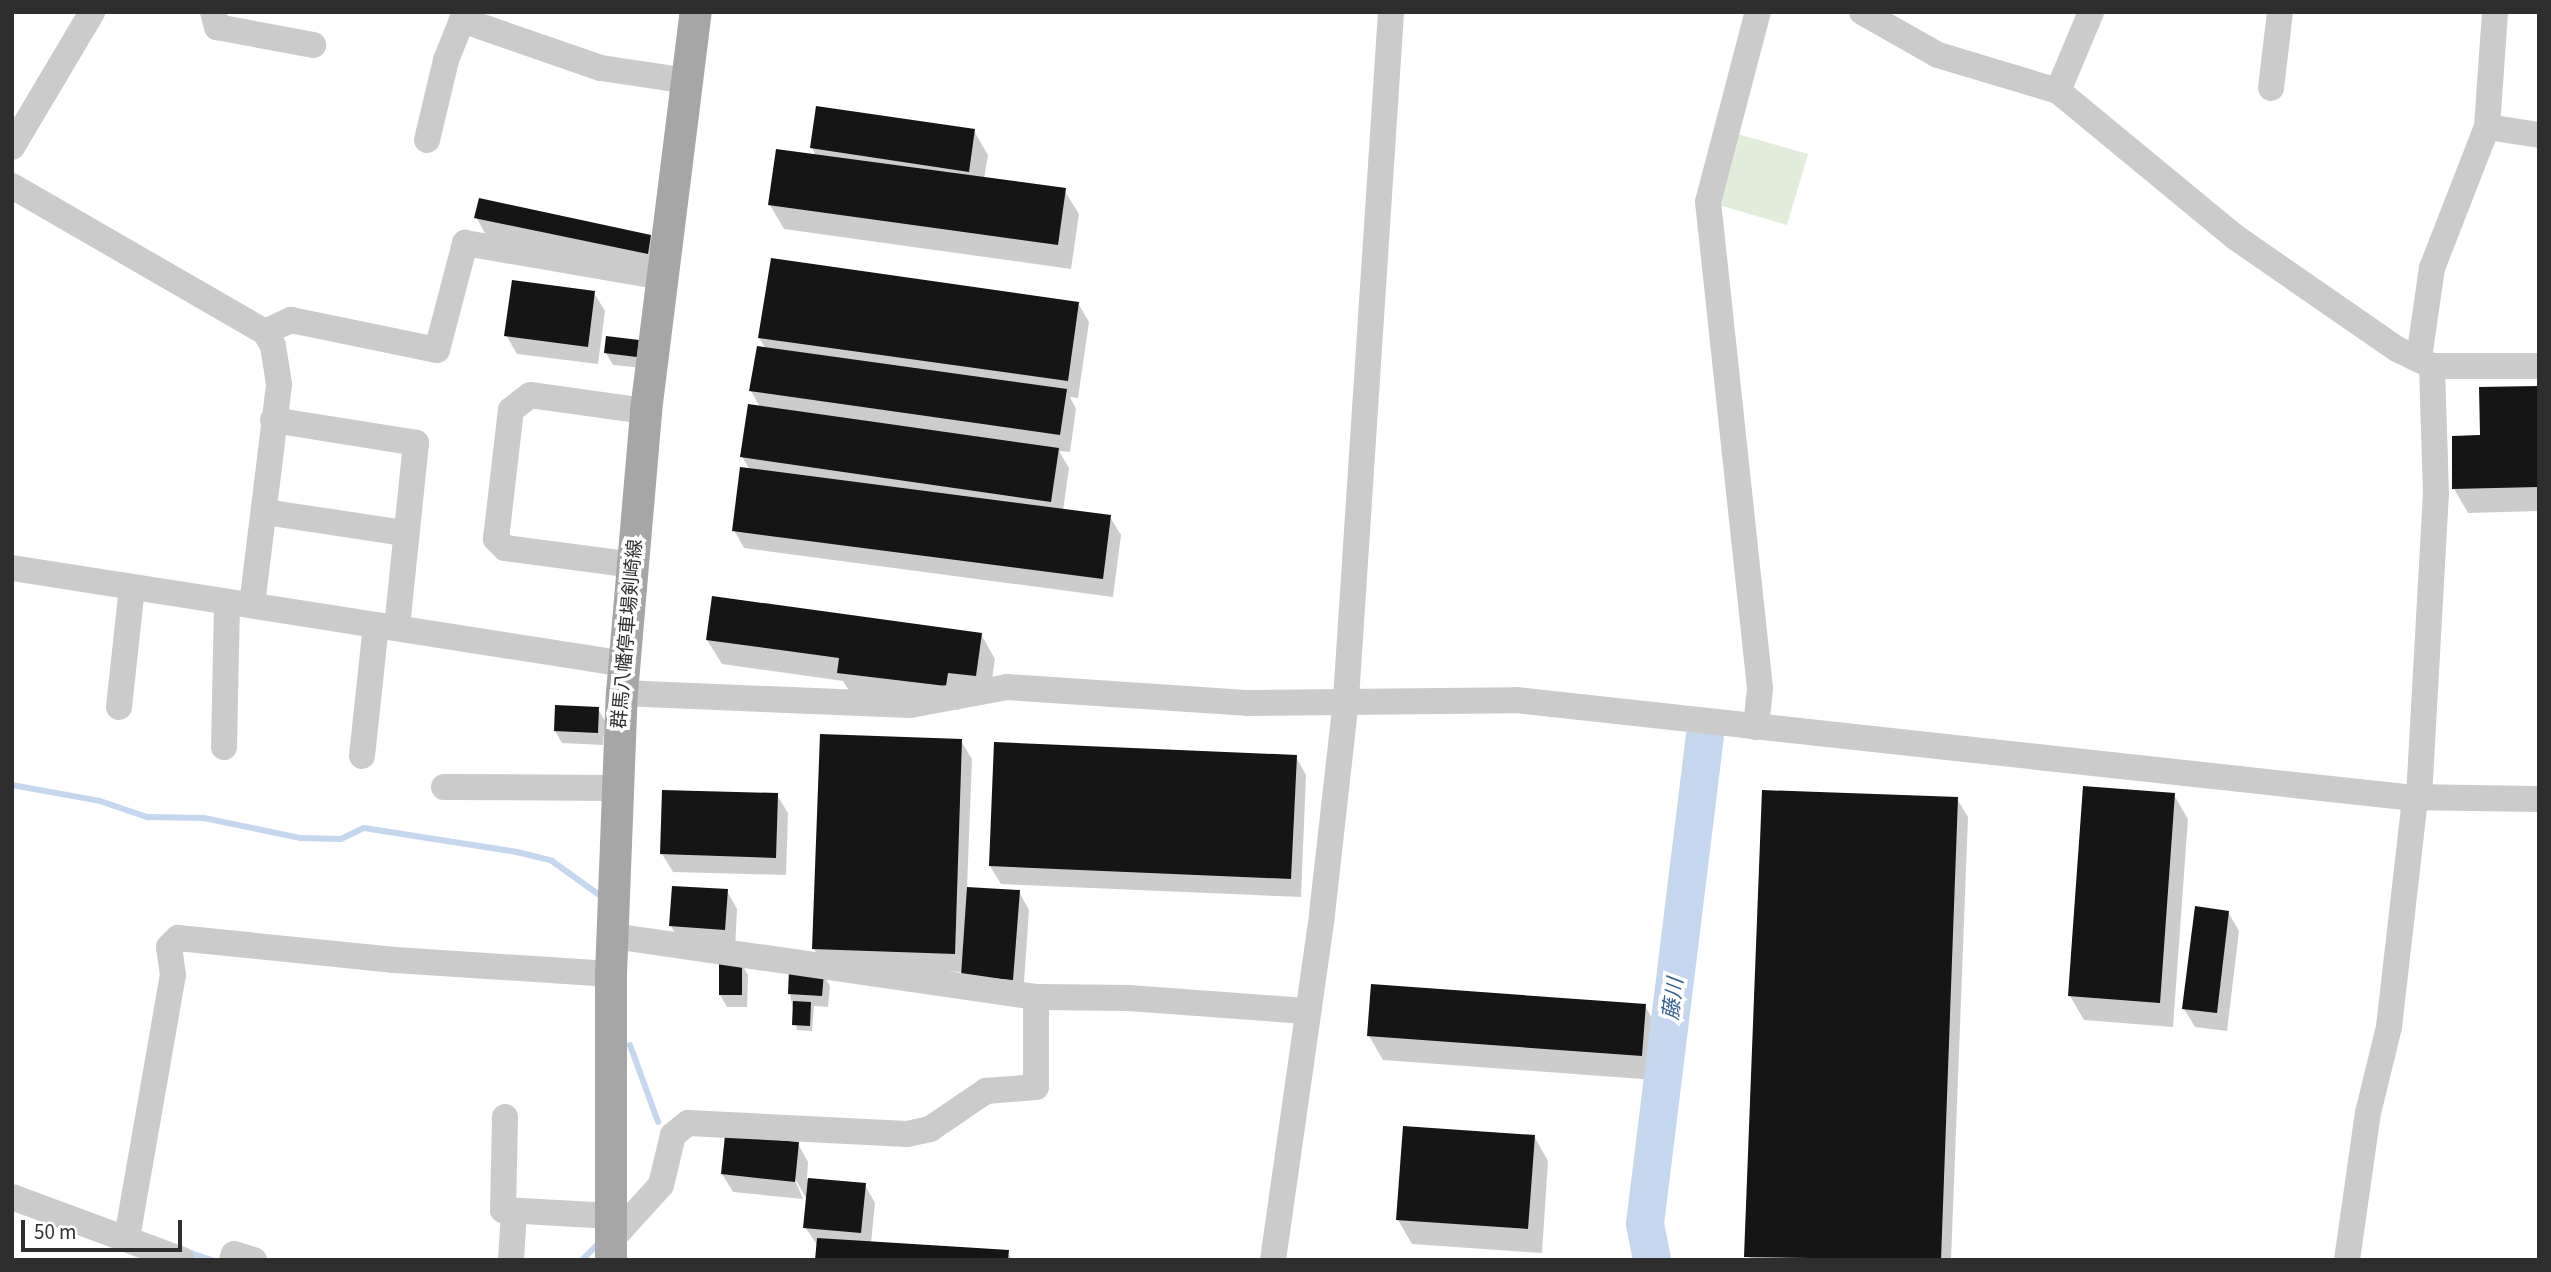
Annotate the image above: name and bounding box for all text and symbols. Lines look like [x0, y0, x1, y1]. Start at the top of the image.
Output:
street label: 群馬八幡停車場剣崎線 [608, 538, 648, 730]
water label: 藤川 [1658, 977, 1688, 1021]
scale bar [24, 1206, 186, 1250]
text: 50 m [34, 1217, 76, 1247]

